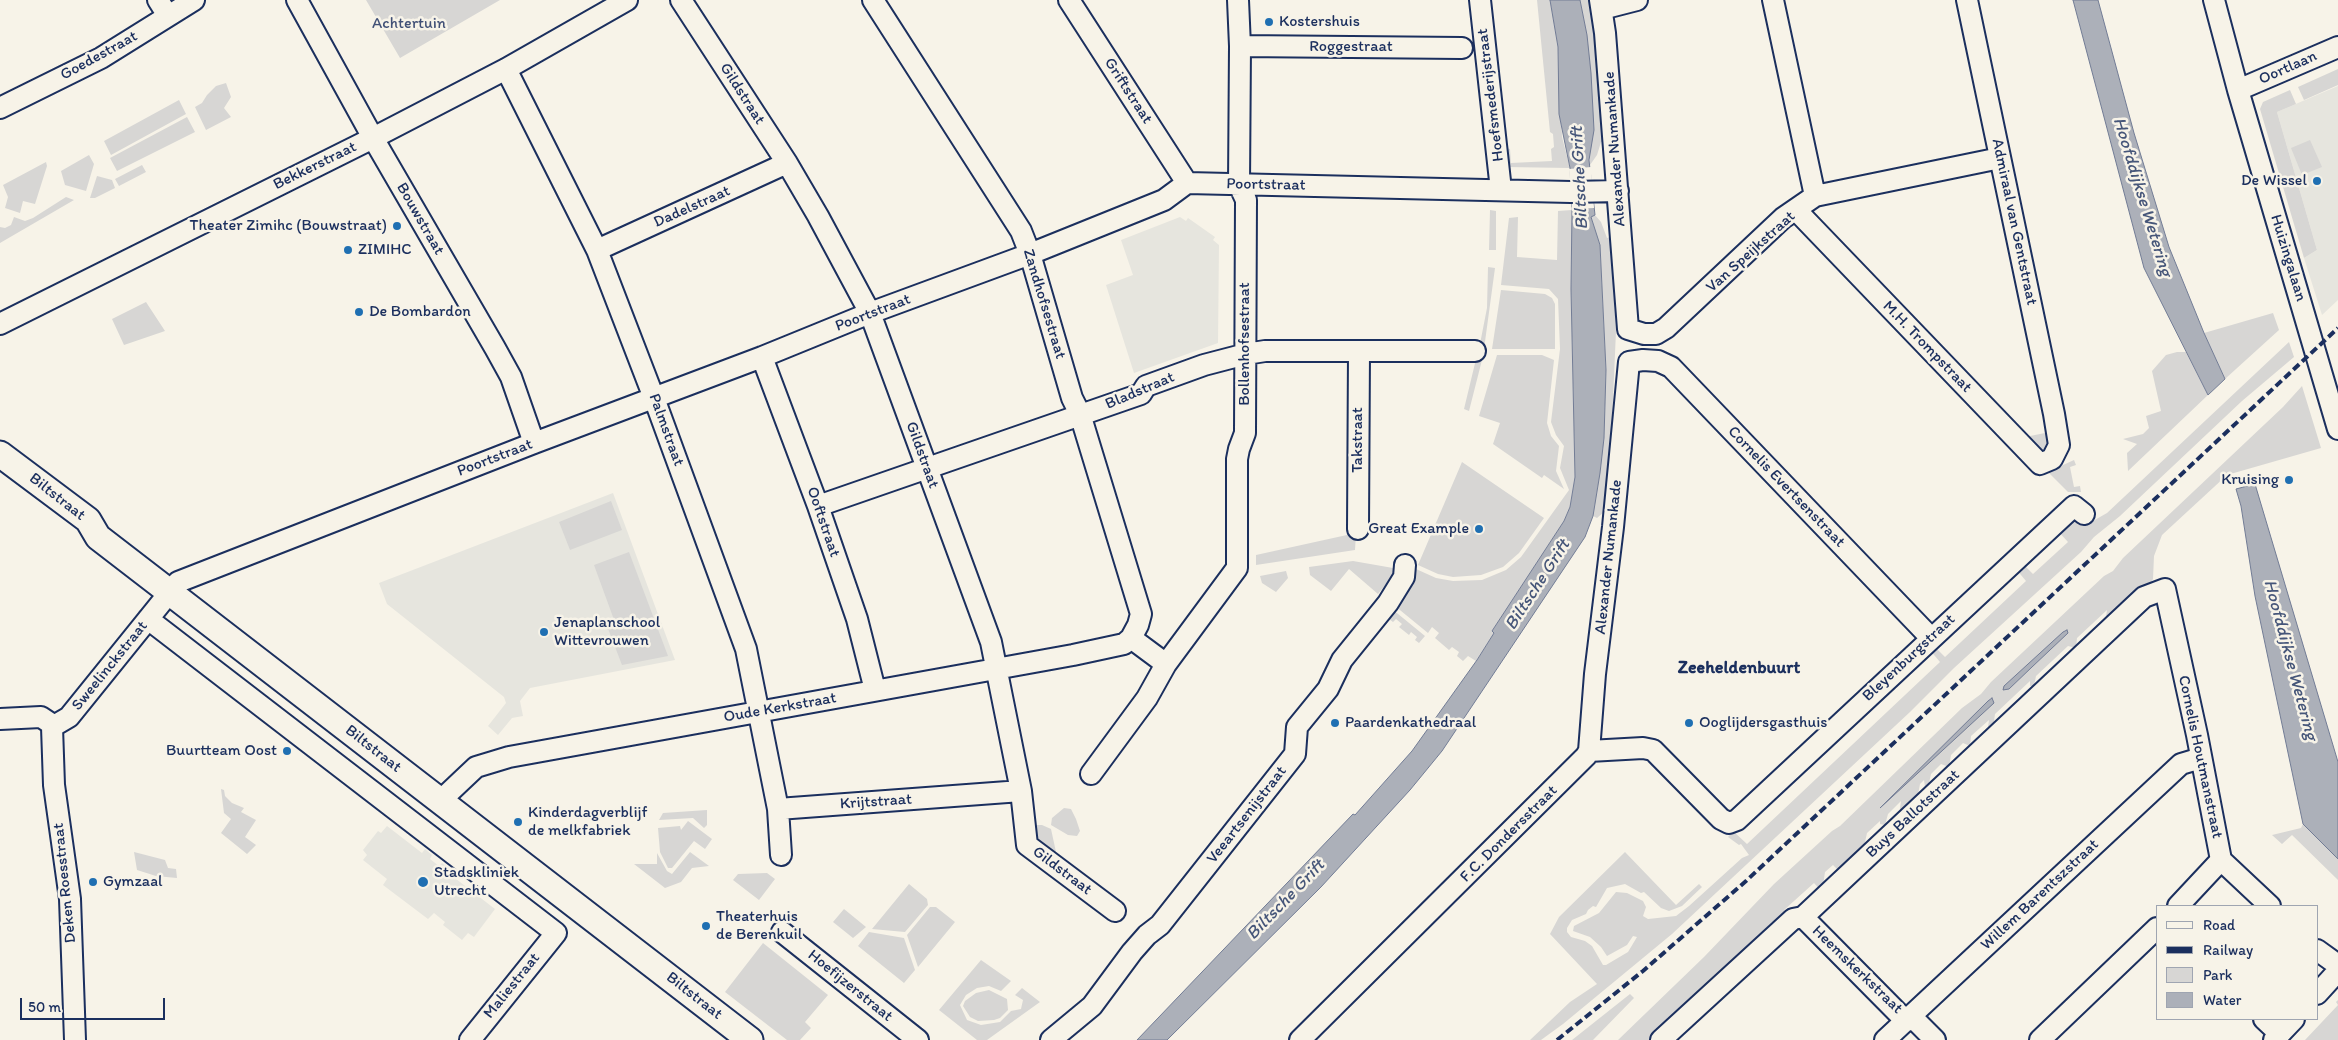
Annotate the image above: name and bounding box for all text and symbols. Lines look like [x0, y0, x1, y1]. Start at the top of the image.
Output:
place label: Kostershuis [1279, 12, 1360, 32]
park label: Achtertuin [372, 14, 446, 34]
marker: Kostershuis [1263, 16, 1275, 28]
street label: Goedestraat [57, 27, 141, 85]
street label: Hoefsmederijstraat [1473, 27, 1509, 163]
street label: Roggestraat [1309, 37, 1393, 57]
street label: Oortlaan [2256, 47, 2320, 89]
street label: Griftstraat [1100, 54, 1156, 128]
street label: Gildstraat [715, 60, 769, 128]
street label: Alexander Numankade [1600, 71, 1630, 227]
water label: Hoofddijkse Wetering [2107, 115, 2177, 279]
water label: Biltsche Grift [1566, 126, 1594, 230]
street label: Admiraal van Gentstraat [1987, 137, 2041, 307]
street label: Bekkerstraat [270, 138, 360, 194]
place label: De Wissel [2241, 171, 2307, 191]
street label: Poortstraat [1226, 175, 1306, 195]
marker: De Wissel [2311, 175, 2323, 187]
street label: Bouwstraat [392, 179, 448, 259]
street label: Dadelstraat [651, 182, 733, 232]
street label: Van Speijkstraat [1703, 207, 1799, 297]
street label: Huizingalaan [2266, 212, 2310, 304]
place label: Theater Zimihc (Bouwstraat) [190, 216, 387, 236]
marker: Theater Zimihc (Bouwstraat) [391, 220, 403, 232]
place label: ZIMIHC [358, 240, 412, 260]
marker: ZIMIHC [342, 244, 354, 256]
street label: Zandhofsestraat [1018, 247, 1070, 361]
street label: Bollenhofsestraat [1235, 282, 1255, 406]
street label: Poortstraat [833, 290, 913, 336]
street label: M.H. Trompstraat [1878, 297, 1976, 397]
place label: De Bombardon [369, 302, 471, 322]
marker: De Bombardon [353, 306, 365, 318]
street label: Bladstraat [1103, 368, 1177, 414]
street label: Palmstraat [644, 391, 688, 469]
street label: Takstraat [1348, 407, 1368, 473]
street label: Gildstraat [901, 419, 943, 491]
street label: Cornelis Evertsenstraat [1723, 422, 1849, 552]
street label: Poortstraat [455, 435, 535, 481]
street label: Biltstraat [25, 469, 89, 525]
place label: Kruising [2221, 470, 2279, 490]
marker: Kruising [2283, 474, 2295, 486]
street label: Alexander Numankade [1591, 479, 1627, 635]
street label: Ooftstraat [802, 484, 844, 560]
place label: Great Example [1368, 519, 1469, 539]
marker: Great Example [1473, 523, 1485, 535]
water label: Biltsche Grift [1501, 536, 1575, 634]
water label: Hoofddijkse Wetering [2258, 577, 2322, 743]
street label: Bleyenburgstraat [1859, 610, 1959, 706]
place label: Jenaplanschool Wittevrouwen [554, 613, 660, 651]
street label: Sweelinckstraat [68, 617, 152, 715]
marker: Jenaplanschool Wittevrouwen [538, 626, 550, 638]
district label: Zeeheldenbuurt [1678, 657, 1800, 679]
street label: Cornelis Houtmanstraat [2173, 674, 2227, 840]
street label: Oude Kerkstraat [722, 689, 838, 727]
place label: Paardenkathedraal [1345, 713, 1476, 733]
place label: Ooglijdersgasthuis [1699, 713, 1827, 733]
marker: Paardenkathedraal [1329, 717, 1341, 729]
marker: Ooglijdersgasthuis [1683, 717, 1695, 729]
street label: Biltstraat [341, 721, 405, 777]
place label: Buurtteam Oost [166, 741, 277, 761]
marker: Buurtteam Oost [281, 745, 293, 757]
street label: Veeartsenijstraat [1203, 762, 1291, 868]
street label: Buys Ballotstraat [1862, 766, 1964, 862]
street label: F.C. Dondersstraat [1456, 781, 1562, 887]
street label: Krijtstraat [839, 790, 913, 814]
place label: Kinderdagverblijf de melkfabriek [528, 803, 647, 841]
marker: Kinderdagverblijf de melkfabriek [512, 816, 524, 828]
street label: Deken Roesstraat [49, 822, 81, 944]
street label: Willem Barentszstraat [1977, 835, 2103, 955]
street label: Gildstraat [1028, 842, 1096, 900]
water label: Biltsche Grift [1242, 855, 1330, 945]
place label: Stadskliniek Utrecht [434, 863, 519, 901]
place label: Gymzaal [103, 872, 163, 892]
marker: Stadskliniek Utrecht [416, 875, 430, 889]
marker: Gymzaal [87, 876, 99, 888]
legend [2156, 905, 2318, 1020]
place label: Theaterhuis de Berenkuil [716, 907, 802, 945]
text: Road [2203, 916, 2235, 934]
marker: Theaterhuis de Berenkuil [700, 920, 712, 932]
street label: Heemskerkstraat [1808, 922, 1906, 1018]
text: Railway [2203, 941, 2253, 959]
street label: Hoefijzerstraat [804, 946, 896, 1026]
street label: Maliestraat [480, 949, 544, 1023]
text: Park [2203, 966, 2233, 984]
street label: Biltstraat [662, 968, 726, 1024]
scale bar [22, 988, 168, 1020]
text: Water [2203, 991, 2241, 1009]
text: 50 m [28, 998, 61, 1016]

